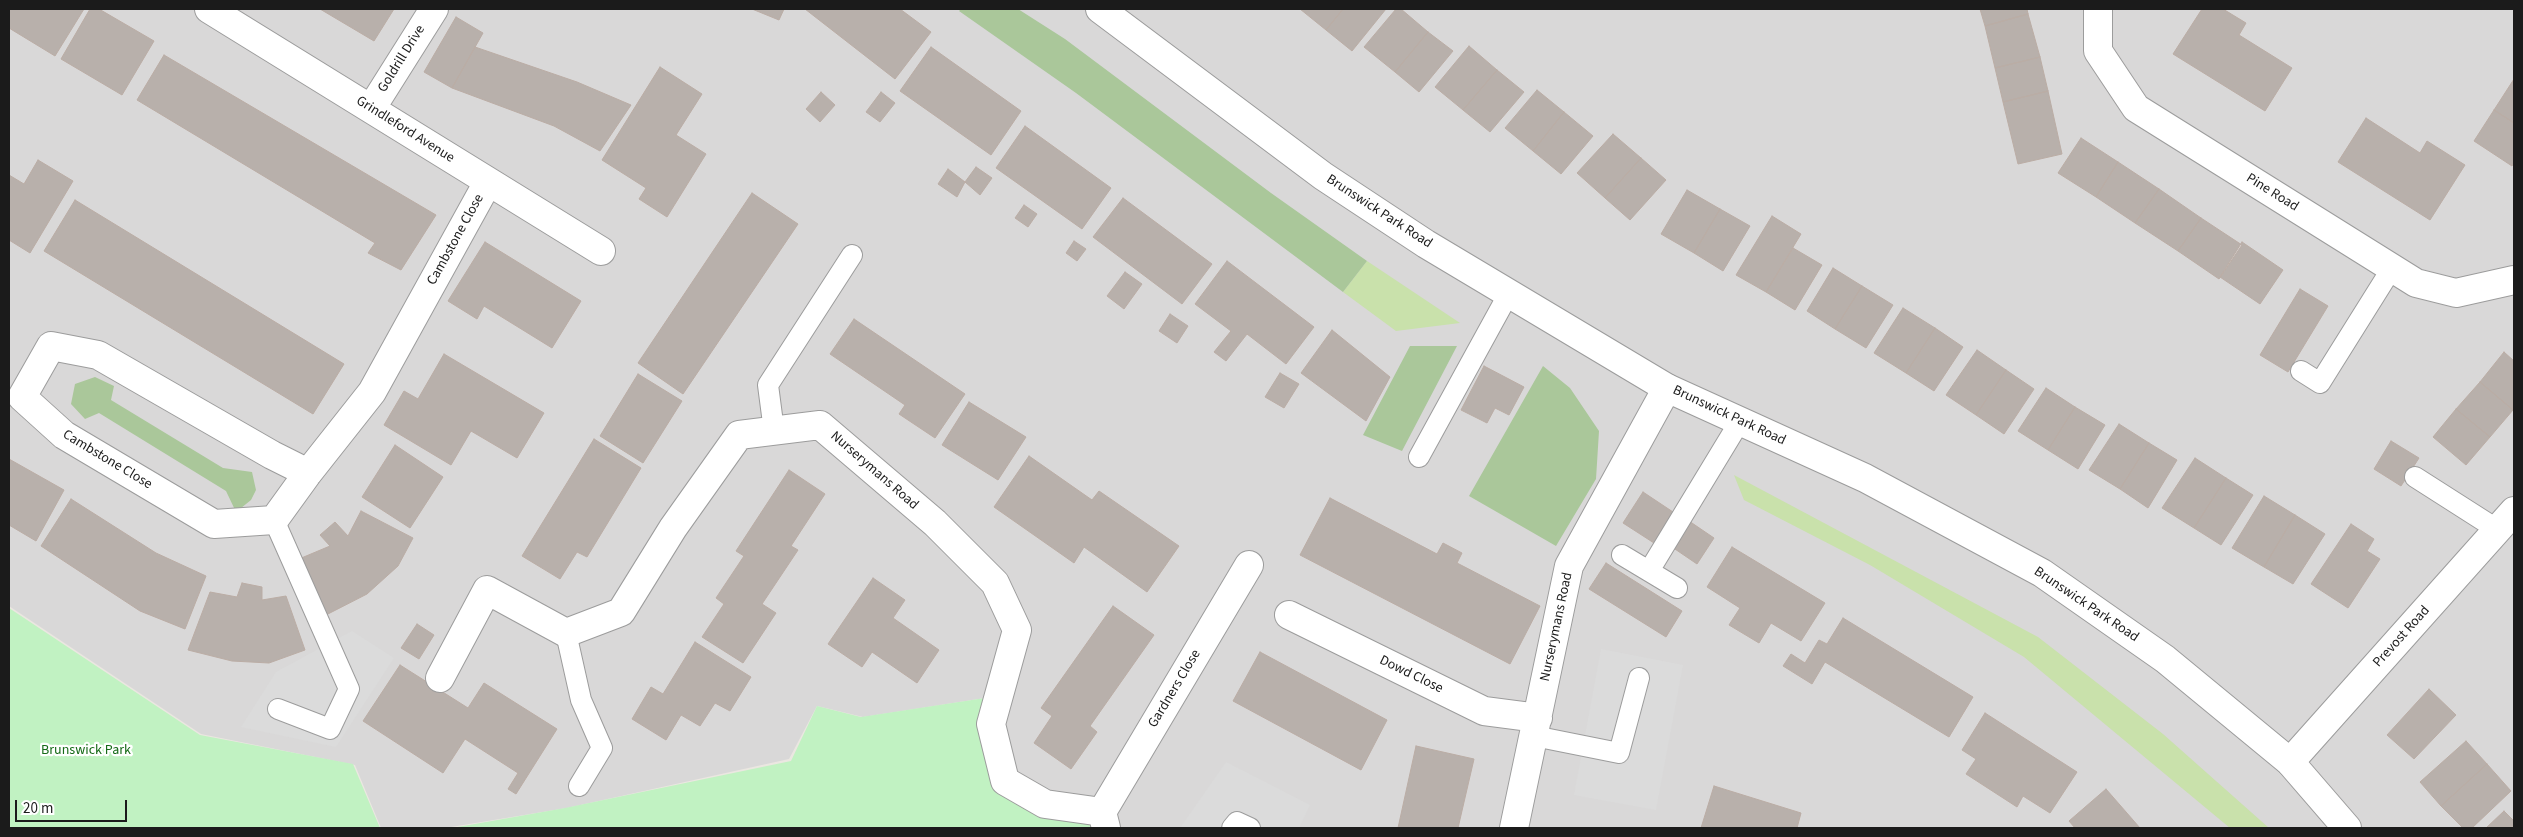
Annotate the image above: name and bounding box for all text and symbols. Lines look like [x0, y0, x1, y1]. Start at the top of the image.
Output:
street label: Goldrill Drive [375, 22, 429, 96]
street label: Grindleford Avenue [353, 93, 457, 167]
street label: Pine Road [2243, 170, 2301, 216]
street label: Brunswick Park Road [1323, 171, 1435, 253]
street label: Cambstone Close [424, 192, 488, 288]
street label: Brunswick Park Road [1670, 382, 1788, 450]
street label: Cambstone Close [59, 427, 155, 493]
street label: Nurserymans Road [827, 428, 921, 514]
street label: Brunswick Park Road [2030, 564, 2142, 646]
street label: Nurserymans Road [1537, 571, 1577, 683]
street label: Prevost Road [2370, 603, 2434, 671]
street label: Gardners Close [1145, 647, 1205, 731]
street label: Dowd Close [1376, 652, 1446, 698]
park label: Brunswick Park [41, 743, 131, 759]
scale bar [18, 790, 130, 822]
text: 20 m [23, 798, 53, 819]

